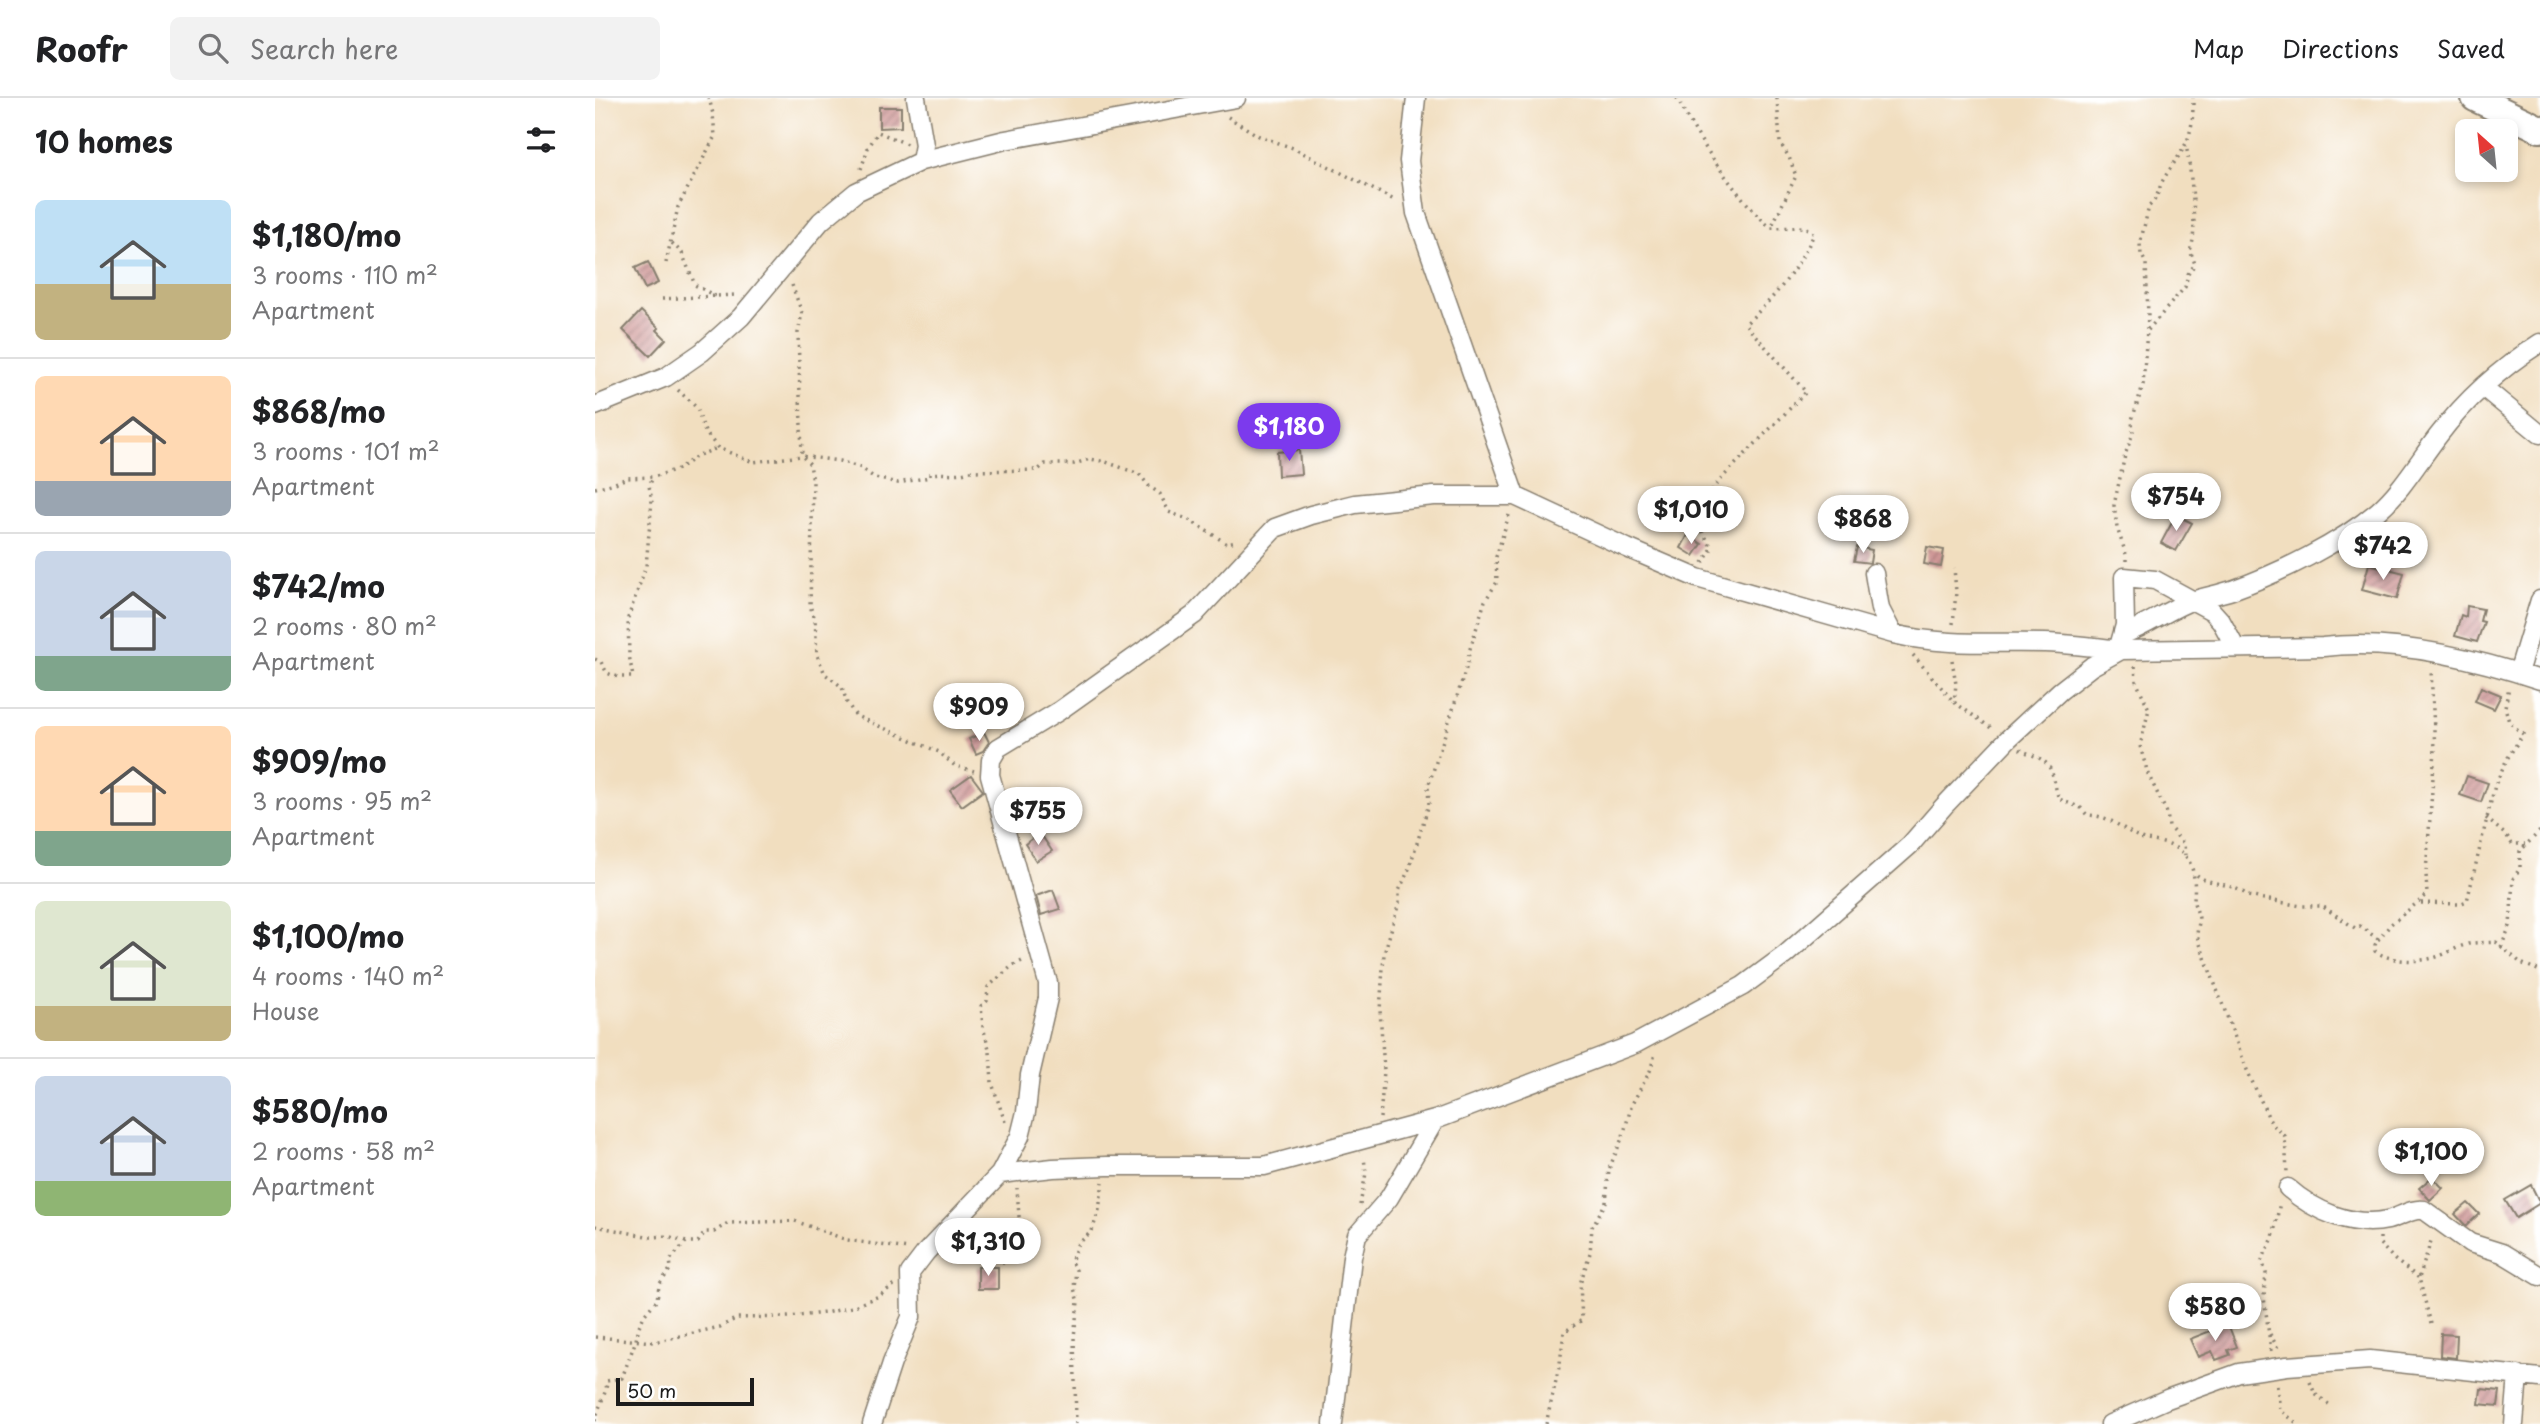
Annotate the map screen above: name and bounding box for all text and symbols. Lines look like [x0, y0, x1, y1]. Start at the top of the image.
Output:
search box [170, 17, 660, 80]
text: Roofr [35, 23, 128, 73]
icon: search [194, 29, 232, 67]
text: Search here [250, 29, 398, 68]
text: Map [2193, 30, 2244, 66]
text: Directions [2282, 30, 2399, 66]
text: Saved [2437, 30, 2505, 66]
text: 10 homes [35, 118, 173, 163]
north arrow [2455, 119, 2518, 182]
map controls [2455, 119, 2518, 182]
icon: filters [522, 121, 560, 159]
text: $1,180/mo [252, 212, 401, 257]
icon: home [91, 228, 175, 312]
text: 3 rooms · 110 m² [252, 257, 438, 292]
text: Apartment [252, 292, 375, 327]
text: $868/mo [252, 388, 385, 433]
icon: home [91, 404, 175, 488]
pin: $1,180 [1232, 404, 1346, 463]
text: $1,180 [1253, 408, 1325, 443]
text: 3 rooms · 101 m² [252, 433, 440, 468]
text: Apartment [252, 468, 375, 503]
pin: $754 [2135, 474, 2217, 533]
text: $754 [2147, 478, 2205, 513]
pin: $1,010 [1634, 486, 1748, 546]
text: $1,010 [1653, 491, 1729, 526]
pin: $868 [1822, 496, 1904, 555]
text: $868 [1834, 500, 1892, 535]
pin: $742 [2342, 522, 2424, 582]
text: $742 [2354, 527, 2412, 562]
text: $742/mo [252, 563, 385, 608]
icon: home [91, 579, 175, 663]
text: 2 rooms · 80 m² [252, 608, 437, 643]
text: Apartment [252, 643, 375, 678]
pin: $909 [938, 684, 1020, 743]
text: $909 [949, 688, 1009, 723]
text: $909/mo [252, 738, 386, 783]
icon: home [91, 754, 175, 838]
text: 3 rooms · 95 m² [252, 783, 432, 818]
pin: $755 [997, 788, 1079, 847]
text: $755 [1010, 792, 1066, 827]
text: Apartment [252, 818, 375, 853]
text: $1,100/mo [252, 913, 404, 958]
icon: home [91, 929, 175, 1013]
text: 4 rooms · 140 m² [252, 958, 444, 993]
text: House [252, 993, 319, 1028]
text: $580/mo [252, 1088, 388, 1133]
icon: home [91, 1104, 175, 1188]
pin: $1,100 [2374, 1128, 2488, 1188]
text: 2 rooms · 58 m² [252, 1133, 435, 1168]
text: $1,100 [2394, 1133, 2468, 1168]
text: Apartment [252, 1168, 375, 1203]
pin: $1,310 [931, 1218, 1045, 1278]
text: $1,310 [951, 1223, 1025, 1258]
pin: $580 [2174, 1284, 2256, 1343]
text: $580 [2185, 1288, 2245, 1323]
scale bar [616, 1375, 754, 1407]
text: 50 m [627, 1376, 676, 1404]

